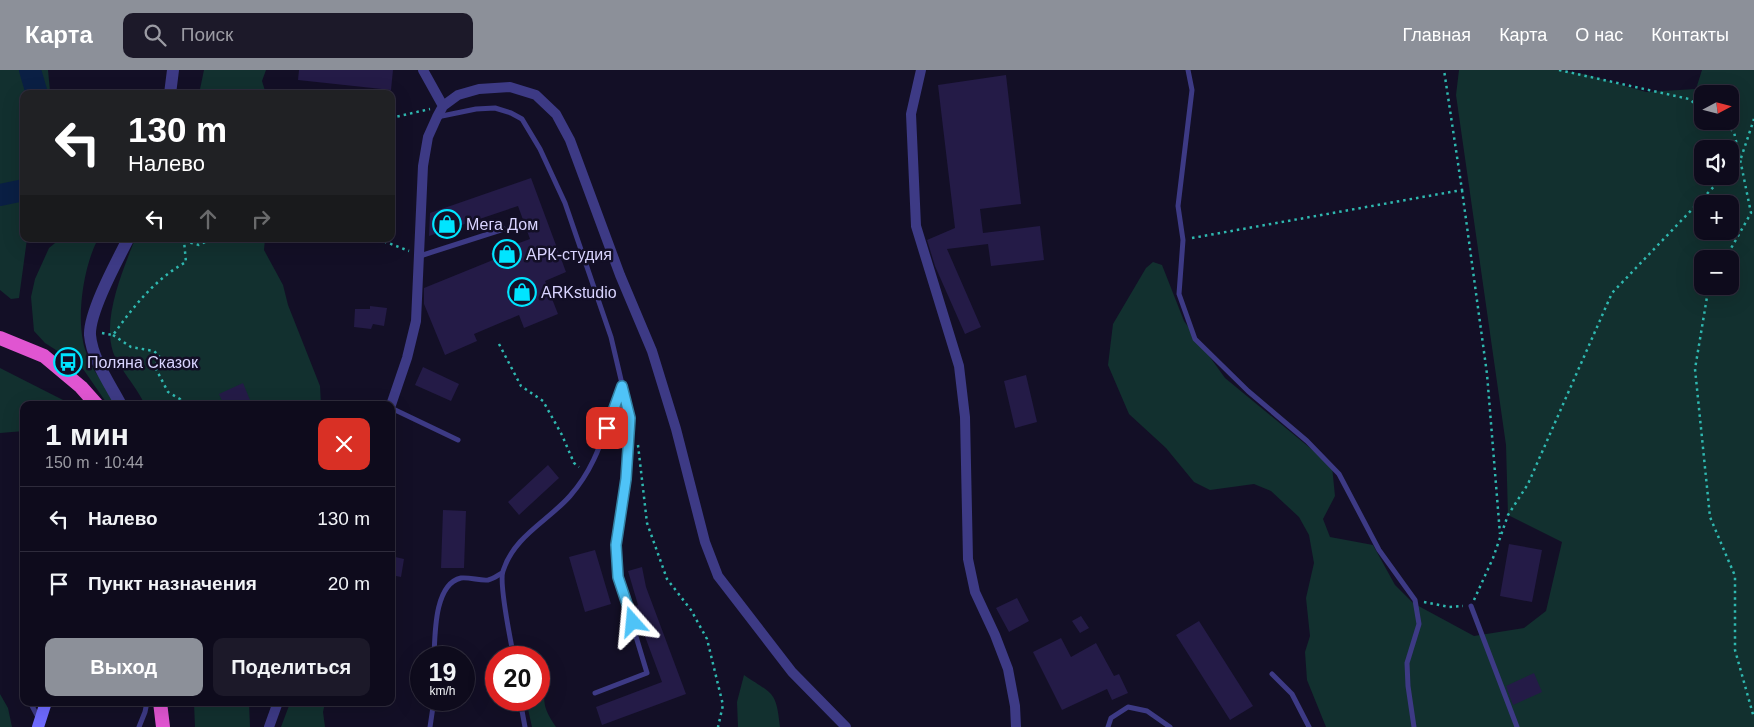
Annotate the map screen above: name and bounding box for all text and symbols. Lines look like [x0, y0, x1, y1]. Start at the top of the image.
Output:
search box [123, 13, 473, 58]
text: Карта [25, 21, 93, 48]
icon: search [141, 21, 169, 49]
text: Поиск [181, 24, 233, 45]
text: Главная [1403, 25, 1471, 45]
text: Карта [1499, 25, 1547, 45]
text: О нас [1575, 25, 1623, 45]
text: Контакты [1651, 25, 1729, 45]
north arrow [1694, 85, 1739, 130]
map controls [1694, 85, 1739, 295]
icon: left [45, 110, 110, 175]
text: 130 m [128, 110, 227, 149]
button: sound [1694, 140, 1739, 185]
text: Налево [128, 151, 205, 176]
button: + [1694, 195, 1739, 240]
icon: left [141, 205, 169, 233]
icon: ahead [194, 205, 222, 233]
icon: right [247, 205, 275, 233]
shop icon: Мега Дом [432, 209, 462, 239]
place label: Мега Дом [466, 216, 538, 233]
shop icon: АРК-студия [492, 239, 522, 269]
place label: АРК-студия [526, 246, 612, 263]
button: − [1694, 250, 1739, 295]
shop icon: ARKstudio [507, 277, 537, 307]
place label: ARKstudio [541, 284, 617, 301]
bus stop icon: Поляна Сказок [53, 347, 83, 377]
place label: Поляна Сказок [87, 354, 199, 371]
pin [586, 407, 628, 449]
icon: arrive [593, 414, 621, 442]
text: 1 мин [45, 418, 129, 451]
button: close [318, 418, 370, 470]
text: 150 m · 10:44 [45, 454, 144, 471]
icon: left [45, 505, 73, 533]
text: Налево [88, 508, 158, 529]
text: 130 m [317, 508, 370, 529]
icon: arrive [45, 570, 73, 598]
text: Пункт назначения [88, 573, 257, 594]
text: 20 m [328, 573, 370, 594]
position arrow [606, 595, 658, 647]
button: Выход [45, 638, 203, 696]
button: Поделиться [213, 638, 370, 696]
speed limit sign: 20 [485, 646, 550, 711]
text: 19 [429, 658, 456, 686]
text: km/h [429, 684, 456, 698]

